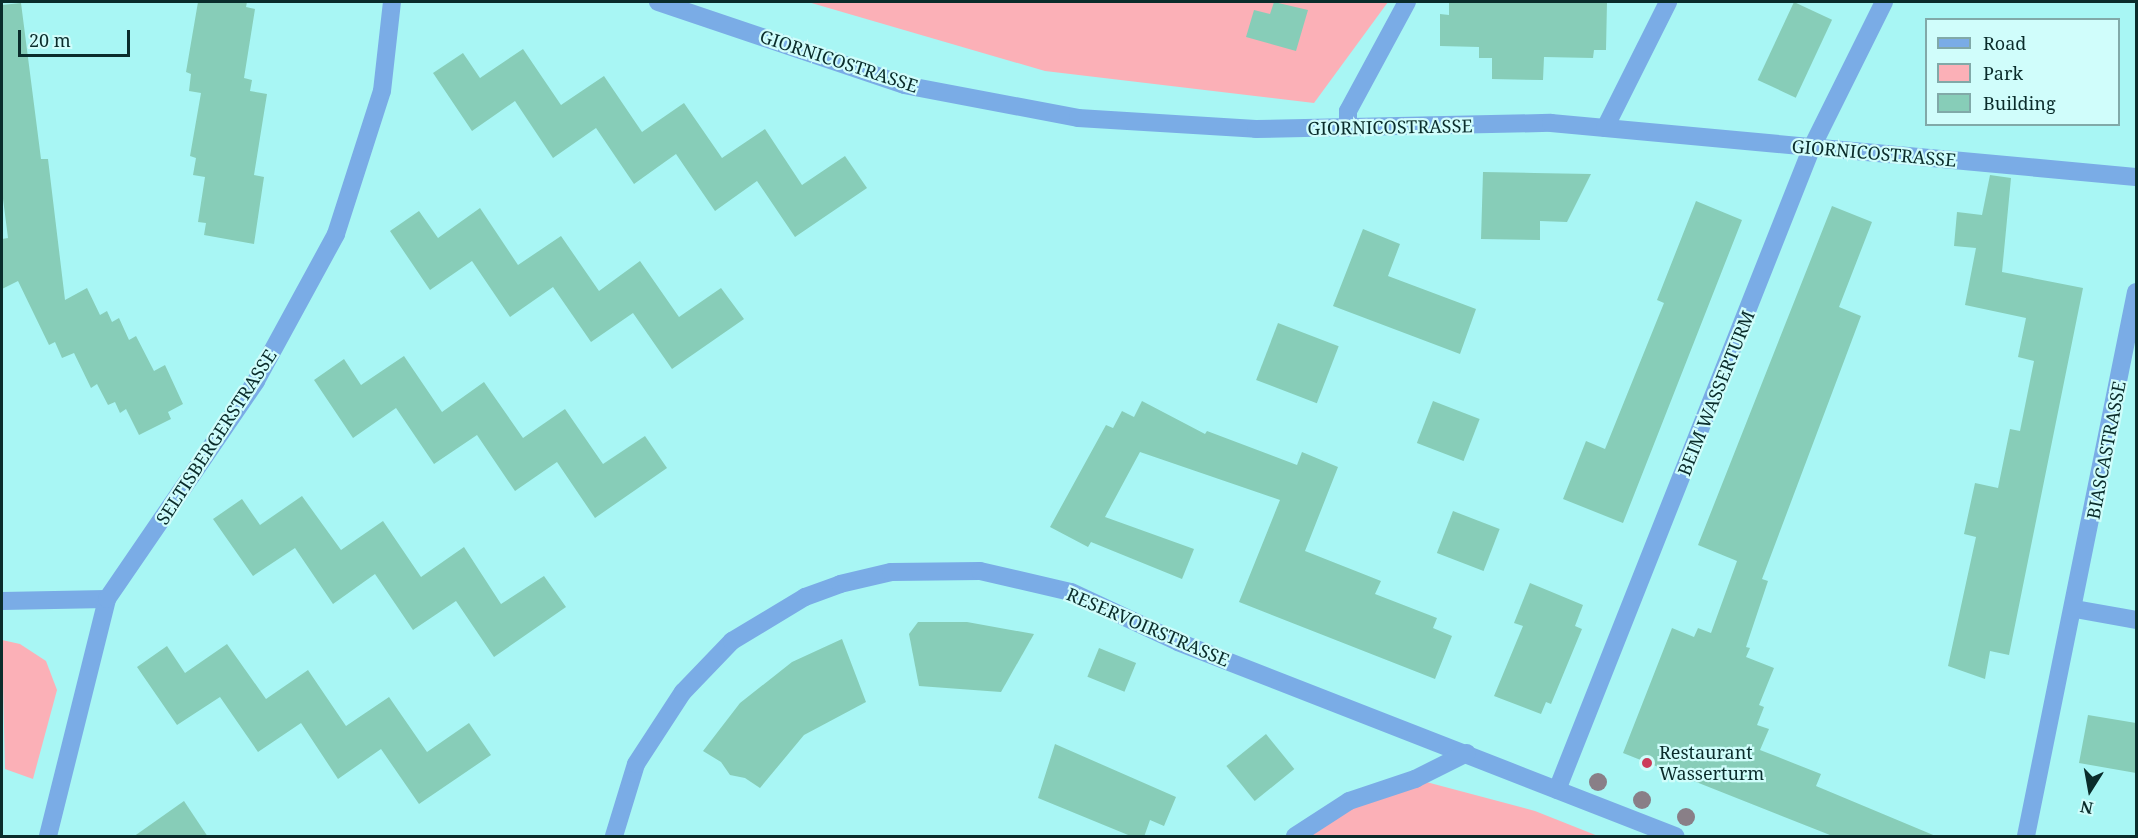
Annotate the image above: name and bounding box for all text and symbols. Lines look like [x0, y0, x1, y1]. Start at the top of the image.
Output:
scale bar [21, 18, 134, 56]
legend [1925, 18, 2120, 126]
street label: GIORNICOSTRASSE [757, 25, 921, 97]
text: 20 m [29, 28, 71, 52]
text: Road [1983, 31, 2026, 55]
text: Park [1983, 61, 2023, 85]
text: Building [1983, 91, 2056, 115]
street label: GIORNICOSTRASSE [1307, 115, 1473, 139]
street label: GIORNICOSTRASSE [1791, 135, 1957, 171]
street label: BEIM WASSERTURM [1673, 307, 1759, 479]
street label: SELTISBERGERSTRASSE [151, 345, 281, 529]
street label: BIASCASTRASSE [2082, 379, 2130, 521]
street label: RESERVOIRSTRASSE [1063, 583, 1233, 671]
place label: Restaurant Wasserturm [1659, 742, 1764, 784]
marker: Restaurant Wasserturm [1640, 756, 1654, 770]
north arrow [2060, 760, 2120, 820]
text: N [2078, 796, 2095, 820]

